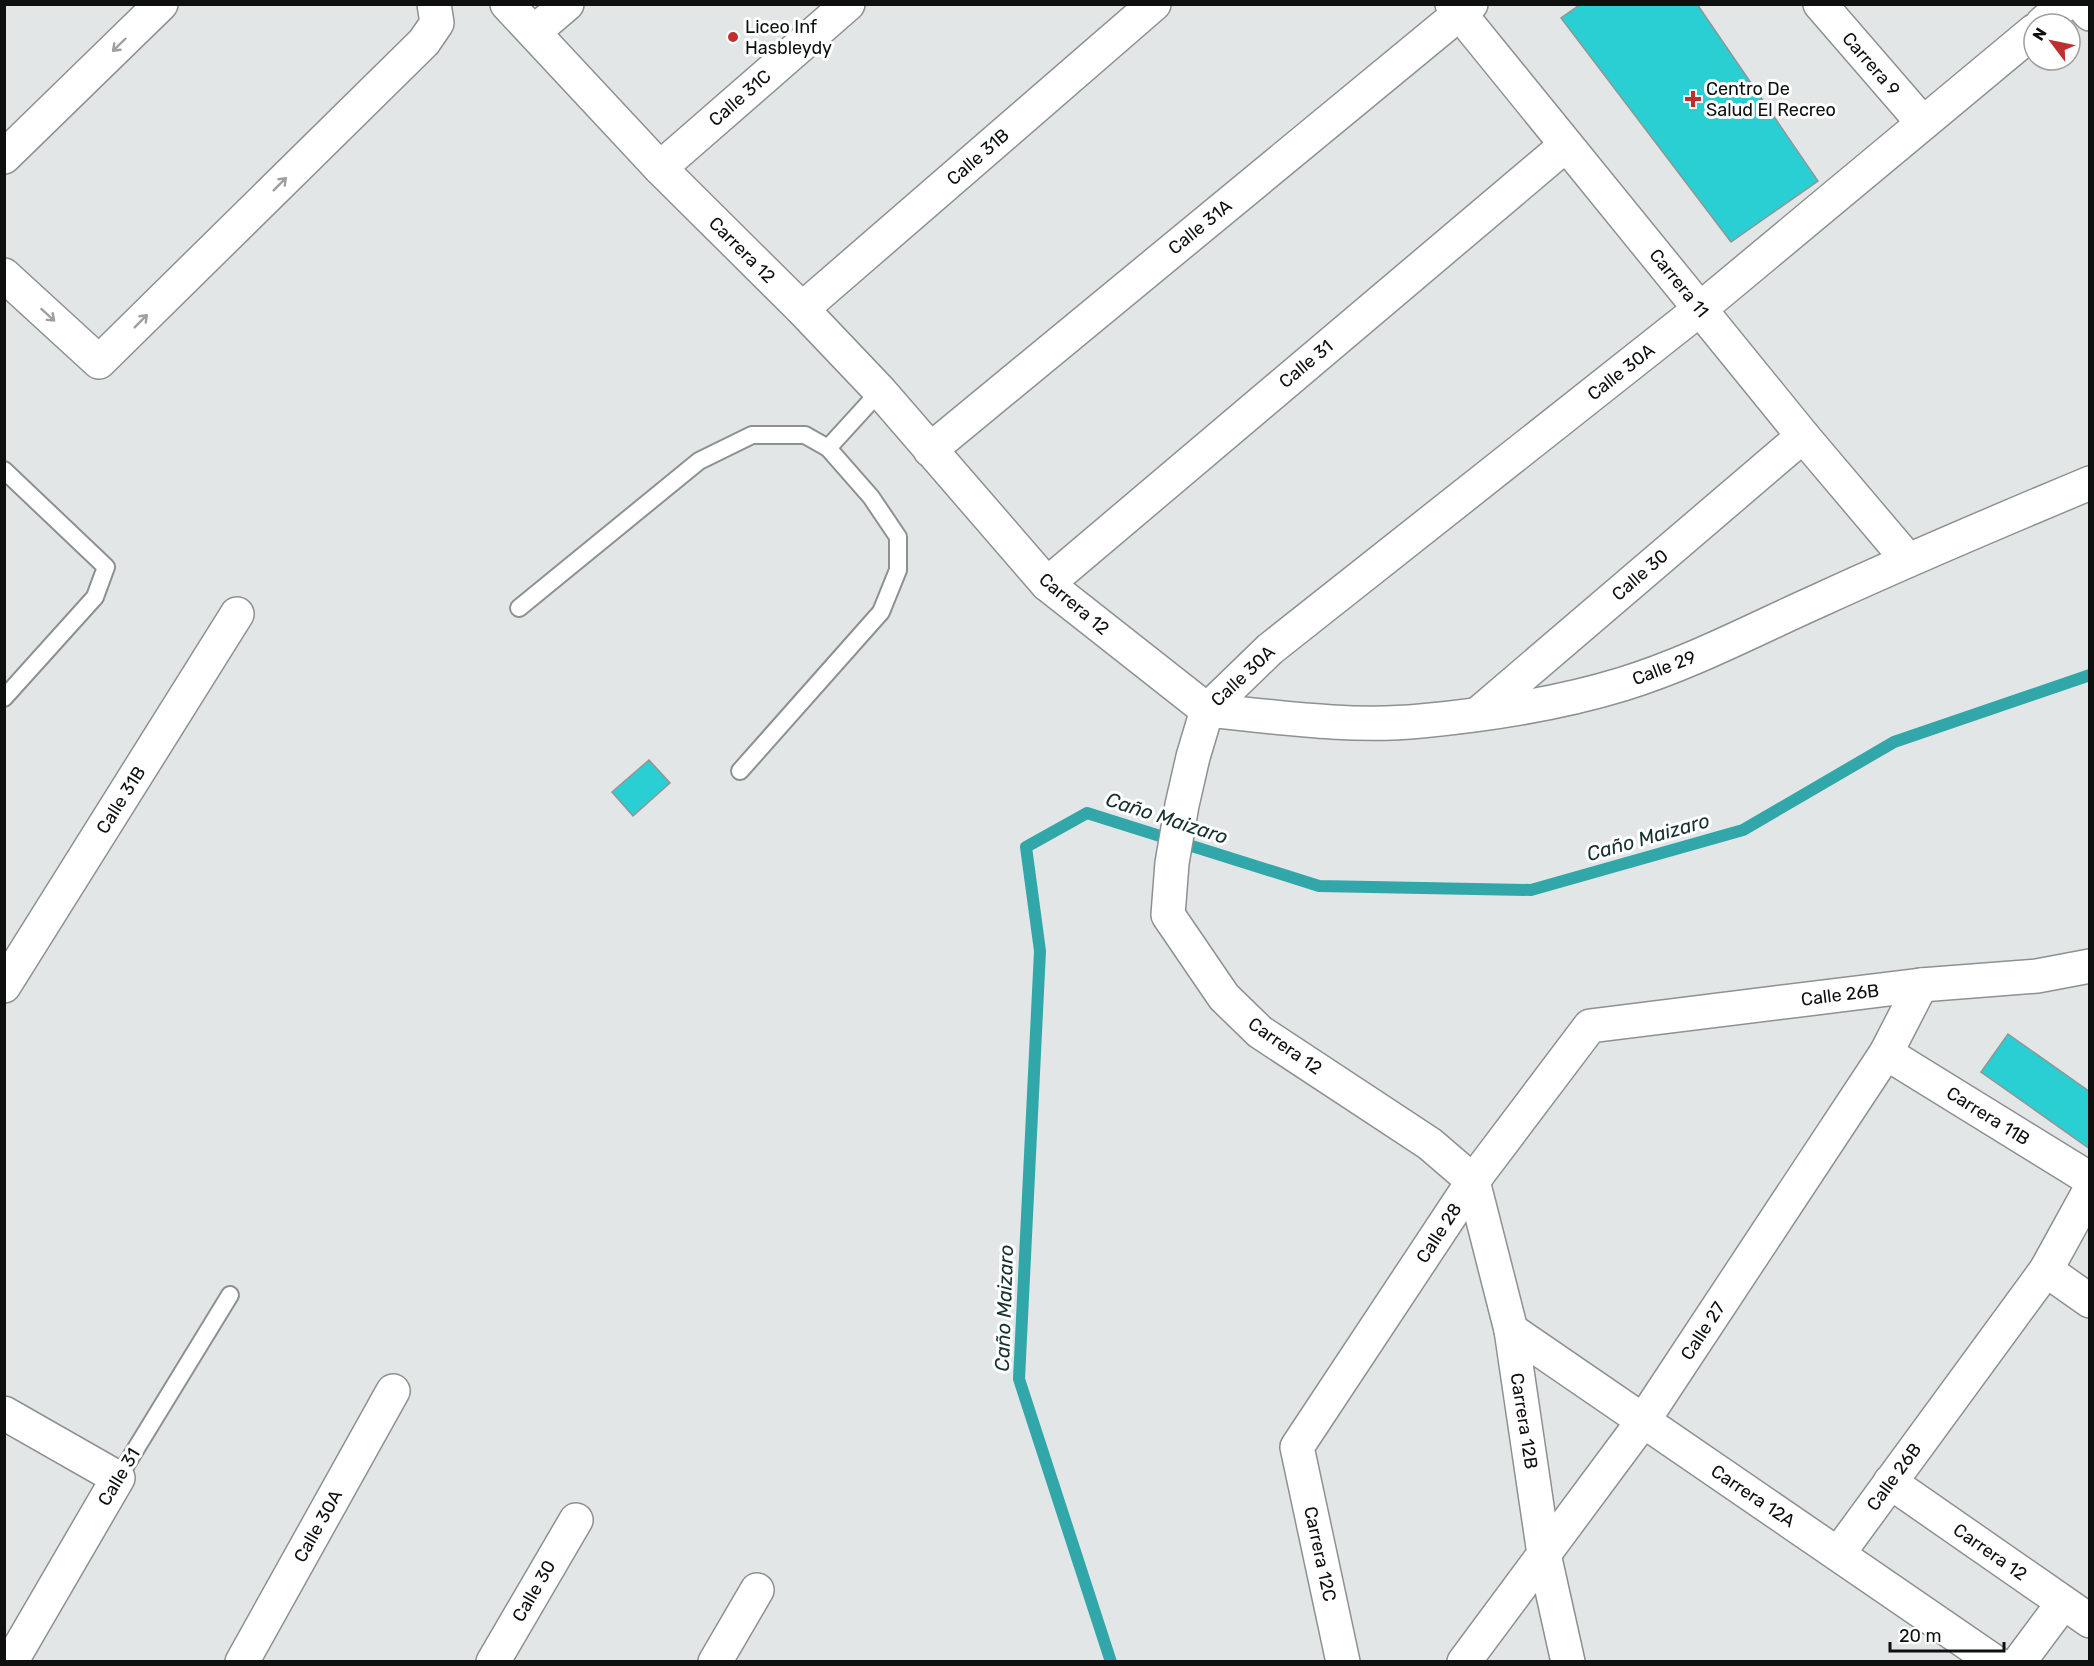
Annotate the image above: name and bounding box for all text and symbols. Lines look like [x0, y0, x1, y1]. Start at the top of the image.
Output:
north arrow [2022, 12, 2082, 72]
place label: Liceo Inf Hasbleydy [745, 16, 832, 59]
text: N [2029, 24, 2051, 44]
street label: Carrera 9 [1837, 28, 1905, 100]
marker: Liceo Inf Hasbleydy [726, 30, 740, 44]
one-way arrow [112, 38, 127, 53]
street label: Calle 31C [704, 65, 776, 131]
place label: Centro De Salud El Recreo [1706, 78, 1836, 121]
marker: Centro De Salud El Recreo [1684, 90, 1702, 108]
street label: Calle 31B [942, 124, 1014, 190]
one-way arrow [272, 176, 287, 191]
street label: Calle 31A [1164, 195, 1236, 259]
street label: Carrera 12 [704, 212, 780, 288]
street label: Carrera 11 [1645, 244, 1713, 322]
one-way arrow [40, 308, 55, 322]
one-way arrow [133, 314, 148, 329]
street label: Calle 31 [1275, 335, 1337, 393]
street label: Calle 30A [1583, 339, 1659, 405]
street label: Calle 30 [1607, 545, 1673, 605]
street label: Carrera 12 [1034, 568, 1114, 640]
street label: Calle 30A [1206, 641, 1280, 711]
street label: Calle 29 [1629, 646, 1699, 690]
street label: Calle 31B [92, 762, 150, 838]
water label: Caño Maizaro [1103, 787, 1231, 849]
water label: Caño Maizaro [1584, 808, 1712, 866]
street label: Calle 26B [1800, 979, 1880, 1011]
street label: Carrera 12 [1244, 1013, 1326, 1079]
street label: Carrera 11B [1942, 1082, 2034, 1150]
street label: Calle 28 [1411, 1199, 1467, 1267]
water label: Caño Maizaro [990, 1244, 1018, 1372]
street label: Calle 27 [1676, 1298, 1730, 1364]
street label: Carrera 12B [1506, 1371, 1542, 1471]
street label: Calle 26B [1862, 1439, 1926, 1515]
street label: Calle 31 [93, 1444, 145, 1510]
street label: Carrera 12A [1707, 1460, 1799, 1532]
street label: Calle 30A [289, 1486, 347, 1566]
street label: Carrera 12C [1299, 1504, 1341, 1604]
street label: Carrera 12 [1949, 1519, 2031, 1585]
street label: Calle 30 [508, 1556, 560, 1626]
scale bar [1890, 1615, 2004, 1653]
text: 20 m [1899, 1625, 1941, 1647]

